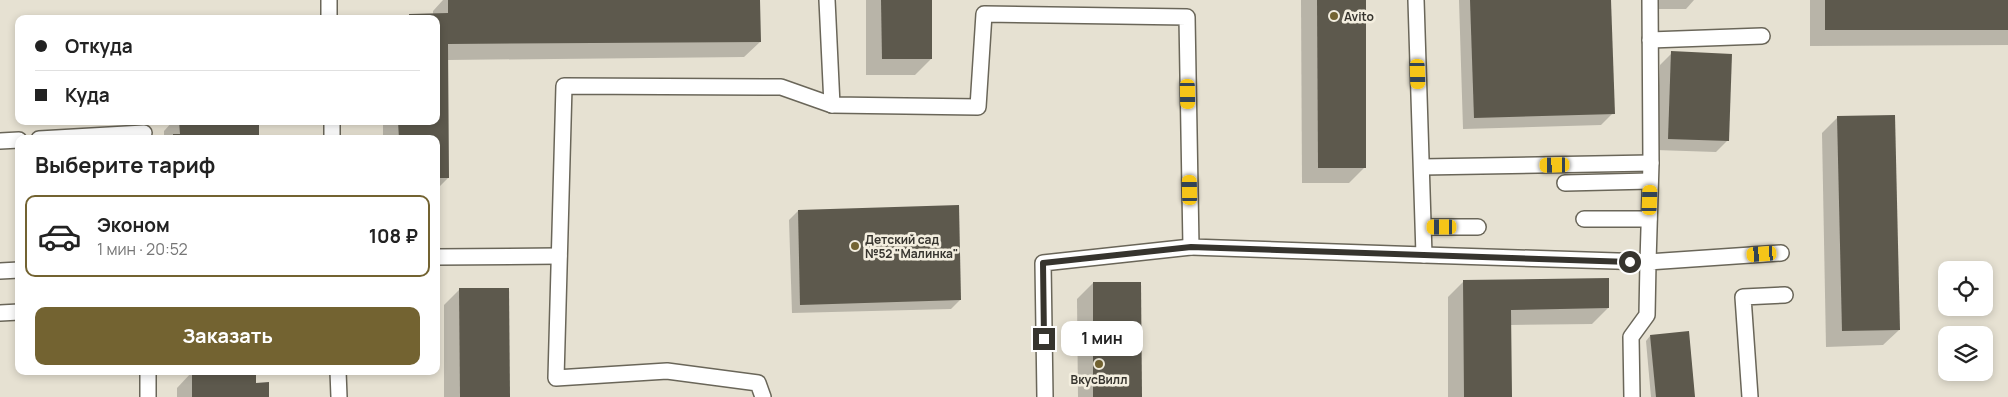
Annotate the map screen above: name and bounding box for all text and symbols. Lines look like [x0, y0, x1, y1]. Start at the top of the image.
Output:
place label: Avito [1344, 8, 1374, 25]
marker: Avito [1328, 10, 1340, 22]
text: Откуда [65, 33, 133, 59]
car [1409, 59, 1426, 89]
car [1180, 79, 1195, 109]
text: Куда [65, 82, 110, 108]
text: Выберите тариф [35, 150, 215, 180]
car [1539, 157, 1570, 173]
car [1182, 175, 1197, 205]
car [1641, 185, 1658, 215]
text: Эконом [97, 212, 170, 238]
icon: car [37, 214, 82, 259]
car [1427, 220, 1457, 235]
text: 108 ₽ [369, 223, 418, 249]
place label: Детский сад №52 "Малинка" [865, 231, 958, 262]
text: 1 мин · 20:52 [97, 238, 188, 260]
marker: Детский сад №52 "Малинка" [849, 240, 861, 252]
car [1746, 245, 1777, 263]
route start [1619, 251, 1641, 273]
map controls [1938, 261, 1993, 381]
button: locate [1938, 261, 1993, 316]
button: Заказать [35, 307, 420, 365]
callout: 1 мин [1062, 322, 1144, 356]
button: layers [1938, 326, 1993, 381]
text: 1 мин [1081, 327, 1123, 349]
route end [1033, 328, 1055, 350]
marker: ВкусВилл [1093, 358, 1105, 370]
place label: ВкусВилл [1071, 371, 1127, 388]

